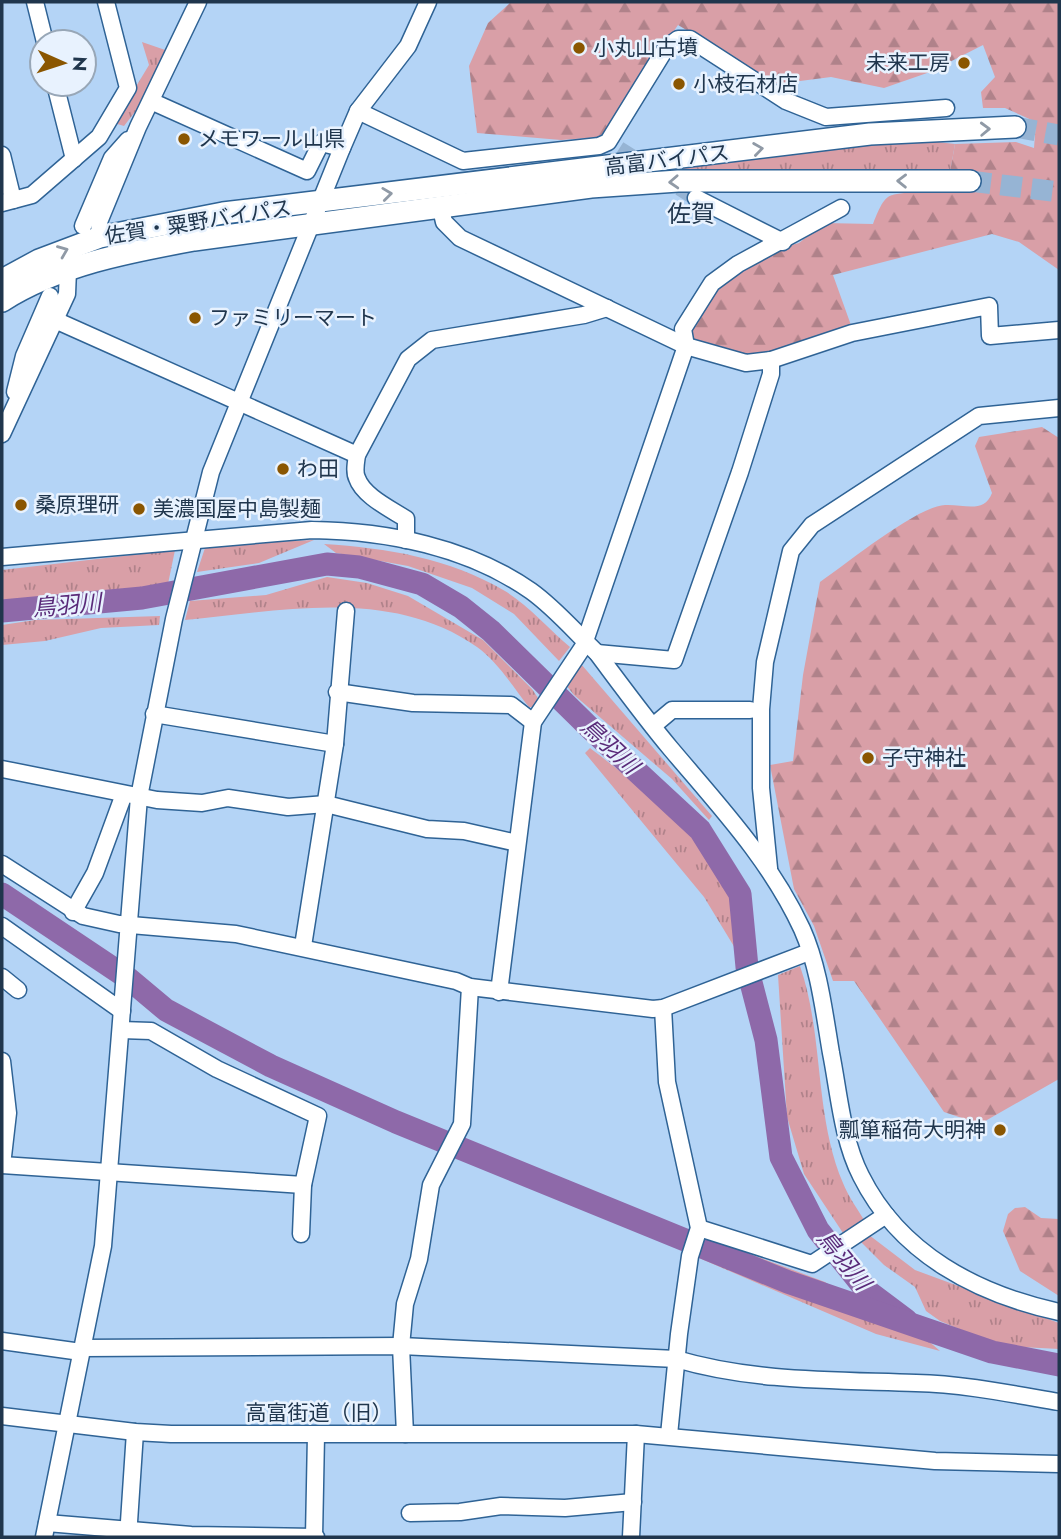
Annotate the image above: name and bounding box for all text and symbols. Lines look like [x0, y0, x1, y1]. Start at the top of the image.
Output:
north arrow [28, 28, 98, 98]
place label: 小丸山古墳 [593, 33, 698, 63]
marker: 小丸山古墳 [571, 40, 587, 56]
place label: 未来工房 [866, 48, 950, 78]
marker: 未来工房 [956, 55, 972, 71]
text: N [66, 56, 93, 72]
place label: 小枝石材店 [693, 69, 798, 99]
marker: 小枝石材店 [671, 76, 687, 92]
one-way arrow [979, 121, 990, 136]
place label: メモワール山県 [198, 124, 345, 154]
marker: メモワール山県 [176, 131, 192, 147]
street label: 高富バイパス [603, 137, 731, 183]
one-way arrow [752, 142, 764, 157]
one-way arrow [896, 173, 906, 189]
one-way arrow [669, 174, 680, 189]
one-way arrow [381, 187, 392, 202]
street label: 佐賀・粟野バイパス [103, 192, 293, 252]
district label: 佐賀 [667, 196, 715, 231]
one-way arrow [56, 245, 68, 259]
place label: ファミリーマート [209, 303, 377, 333]
marker: ファミリーマート [187, 310, 203, 326]
place label: わ田 [297, 454, 339, 484]
marker: わ田 [275, 461, 291, 477]
place label: 桑原理研 [35, 490, 119, 520]
place label: 美濃国屋中島製麺 [153, 494, 321, 524]
marker: 桑原理研 [13, 497, 29, 513]
marker: 美濃国屋中島製麺 [131, 501, 147, 517]
water label: 鳥羽川 [31, 585, 106, 625]
water label: 鳥羽川 [573, 710, 649, 784]
place label: 子守神社 [882, 743, 966, 773]
marker: 子守神社 [860, 750, 876, 766]
place label: 瓢箪稲荷大明神 [839, 1115, 986, 1145]
marker: 瓢箪稲荷大明神 [992, 1122, 1008, 1138]
water label: 鳥羽川 [809, 1222, 881, 1300]
street label: 高富街道（旧） [246, 1398, 393, 1428]

